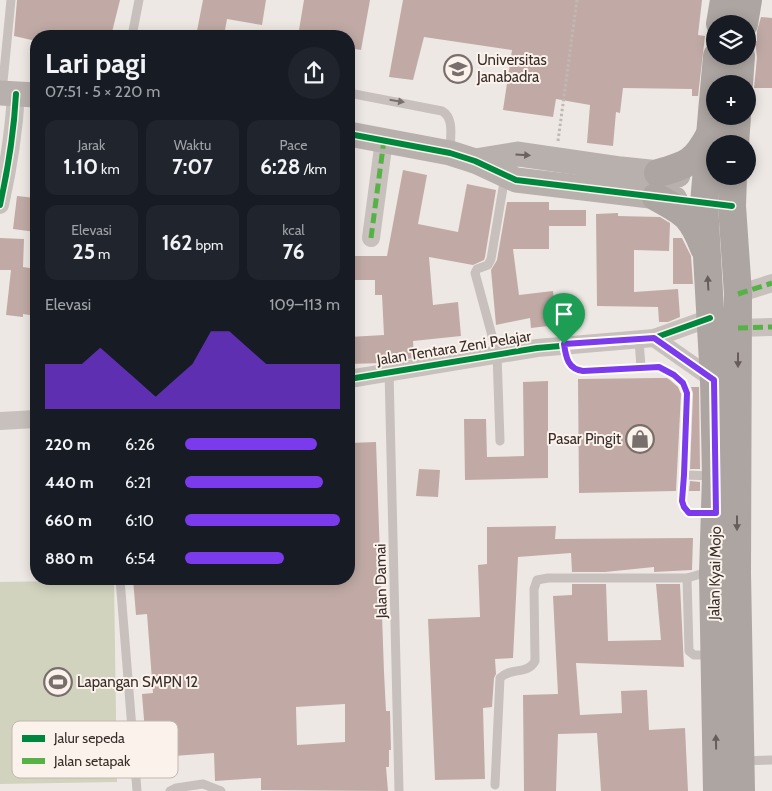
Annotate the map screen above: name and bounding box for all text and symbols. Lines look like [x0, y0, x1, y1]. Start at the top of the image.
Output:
map controls [706, 15, 756, 185]
button: layers [706, 15, 756, 65]
text: Lari pagi [45, 46, 147, 80]
button: share [288, 47, 340, 99]
place label: Universitas Janabadra [476, 51, 547, 86]
school or university icon: Universitas Janabadra [443, 54, 473, 84]
button: + [706, 75, 756, 125]
text: 07:51 · 5 × 220 m [45, 82, 160, 101]
one-way arrow [389, 98, 405, 106]
button: − [706, 135, 756, 185]
text: Jarak [78, 136, 105, 154]
text: Waktu [174, 136, 211, 154]
text: Pace [280, 136, 307, 154]
one-way arrow [515, 152, 531, 160]
text: 1.10 [63, 154, 98, 179]
text: 7:07 [172, 154, 213, 179]
text: 6:28 [260, 154, 301, 179]
text: km [98, 160, 120, 178]
text: /km [301, 160, 327, 178]
text: Elevasi [71, 221, 112, 239]
text: kcal [282, 221, 305, 239]
text: 162 [162, 230, 192, 255]
text: bpm [192, 236, 223, 254]
text: 25 [73, 239, 95, 264]
text: 76 [282, 239, 305, 264]
text: m [95, 245, 110, 263]
one-way arrow [704, 274, 712, 290]
pin [543, 293, 585, 344]
text: Elevasi [45, 295, 91, 314]
text: 109–113 m [269, 295, 340, 314]
icon: arrive [550, 300, 578, 328]
street label: Jalan Tentara Zeni Pelajar [375, 327, 533, 369]
one-way arrow [734, 352, 742, 368]
shop icon: Pasar Pingit [625, 424, 655, 454]
place label: Pasar Pingit [548, 430, 621, 448]
text: 220 m [45, 435, 91, 454]
text: 6:26 [125, 435, 155, 454]
text: 440 m [45, 473, 94, 492]
text: 6:21 [125, 473, 151, 492]
text: 660 m [45, 511, 92, 530]
text: 6:10 [125, 511, 154, 530]
one-way arrow [733, 515, 741, 531]
street label: Jalan Kyai Mojo [705, 526, 725, 621]
street label: Jalan Damai [371, 543, 391, 620]
text: 880 m [45, 549, 93, 568]
text: 6:54 [125, 549, 155, 568]
sports icon: Lapangan SMPN 12 [43, 667, 73, 697]
place label: Lapangan SMPN 12 [77, 673, 198, 691]
legend [12, 721, 178, 778]
text: Jalur sepeda [53, 729, 125, 747]
one-way arrow [712, 734, 720, 750]
text: Jalan setapak [53, 752, 131, 770]

